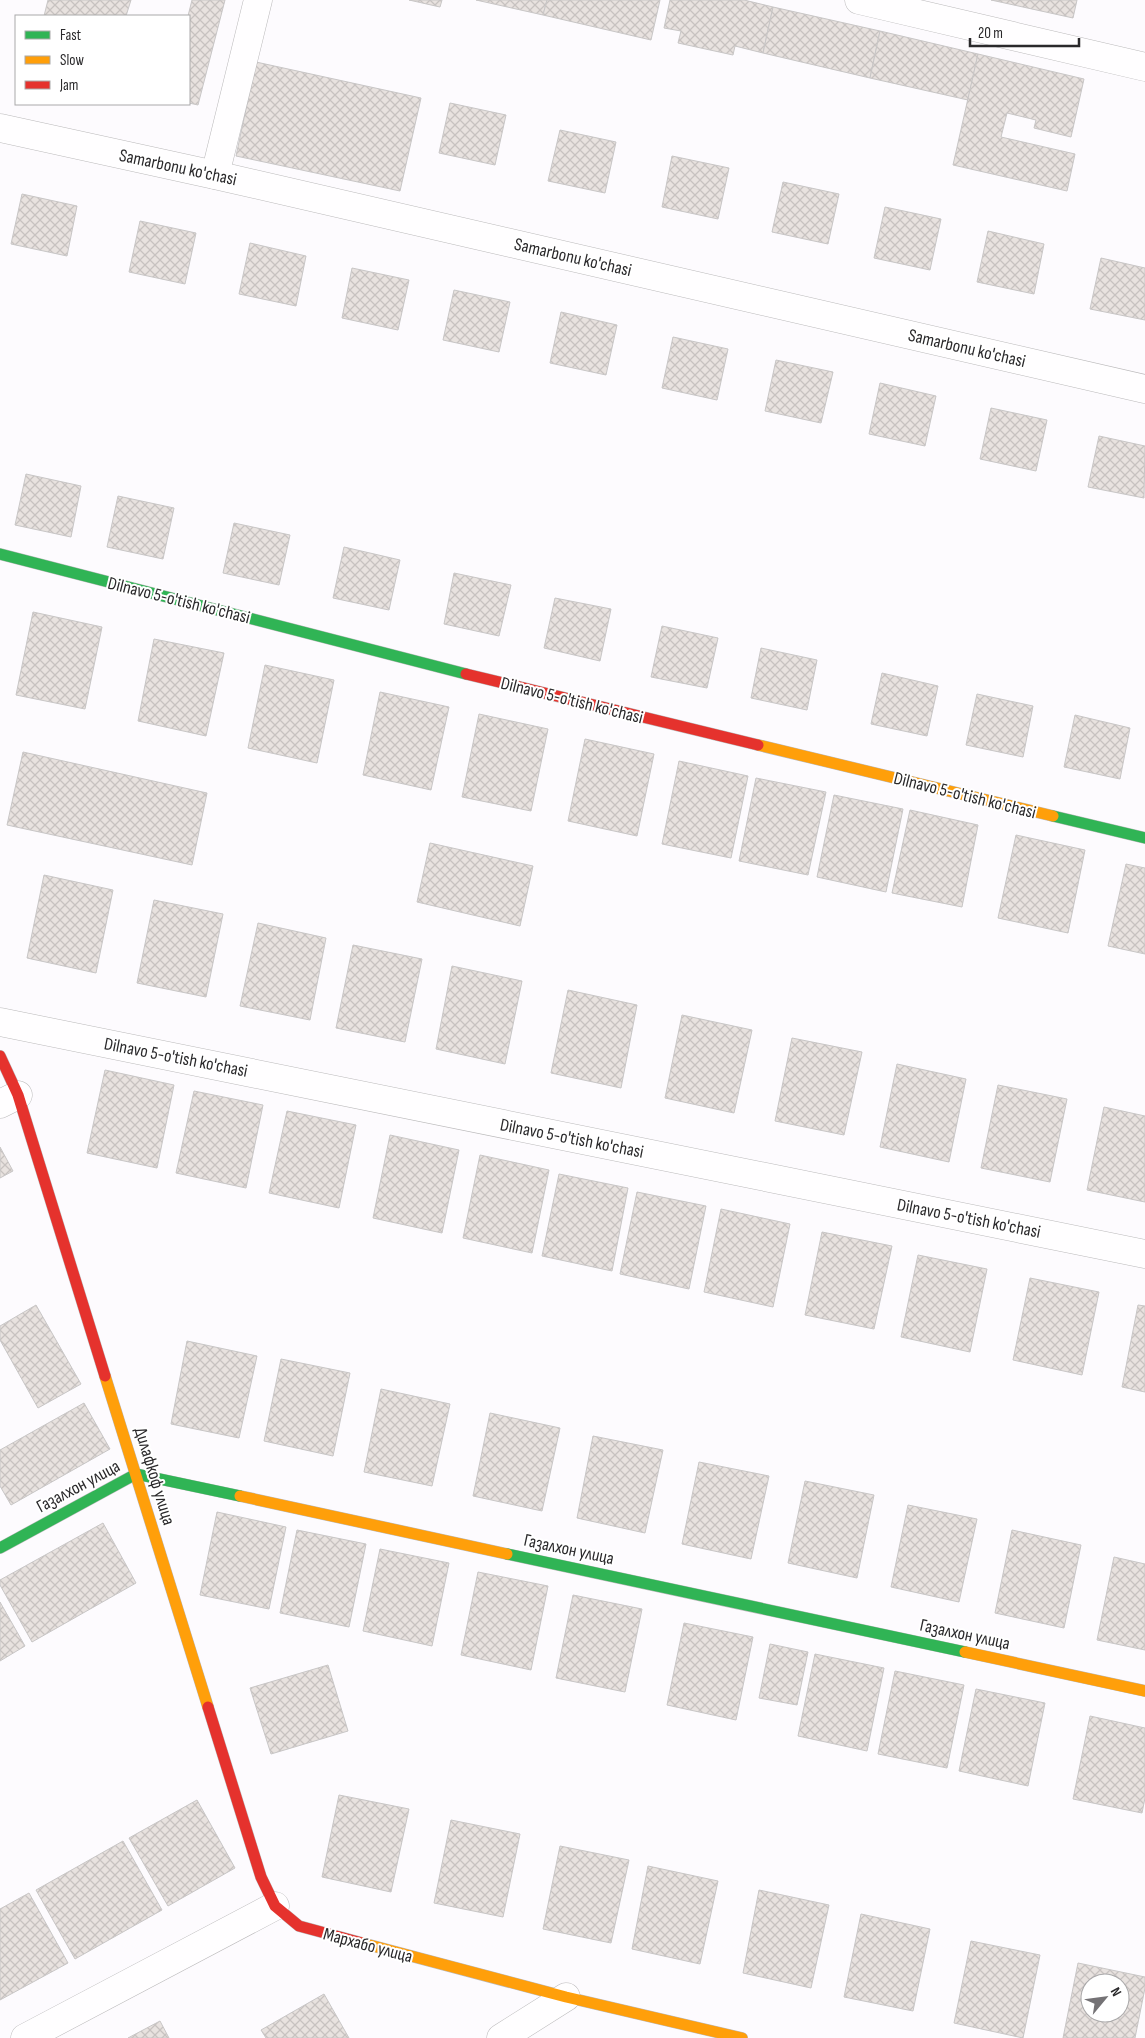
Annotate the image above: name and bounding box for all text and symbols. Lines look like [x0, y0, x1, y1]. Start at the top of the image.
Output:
legend [15, 15, 190, 105]
scale bar [970, 15, 1079, 47]
text: 20 m [978, 24, 1003, 43]
text: Fast [60, 26, 82, 45]
text: Slow [60, 51, 84, 70]
text: Jam [59, 76, 78, 95]
street label: Samarbonu ko'chasi [117, 145, 239, 190]
street label: Samarbonu ko'chasi [512, 234, 634, 281]
street label: Samarbonu ko'chasi [906, 325, 1028, 372]
street label: Dilnavo 5-o'tish ko'chasi [106, 573, 252, 628]
street label: Dilnavo 5-o'tish ko'chasi [499, 673, 645, 728]
street label: Dilnavo 5-o'tish ko'chasi [892, 768, 1038, 823]
street label: Dilnavo 5-o'tish ko'chasi [102, 1033, 249, 1082]
street label: Dilnavo 5-o'tish ko'chasi [498, 1114, 645, 1163]
street label: Dilnavo 5-o'tish ko'chasi [895, 1194, 1042, 1243]
street label: Дилафкоф улица [130, 1425, 179, 1528]
street label: Газалхон улица [33, 1456, 124, 1517]
street label: Газалхон улица [522, 1530, 616, 1569]
street label: Газалхон улица [918, 1615, 1012, 1654]
street label: Мархабо улица [321, 1924, 415, 1967]
north arrow [1080, 1973, 1130, 2023]
text: N [1107, 1985, 1125, 1999]

